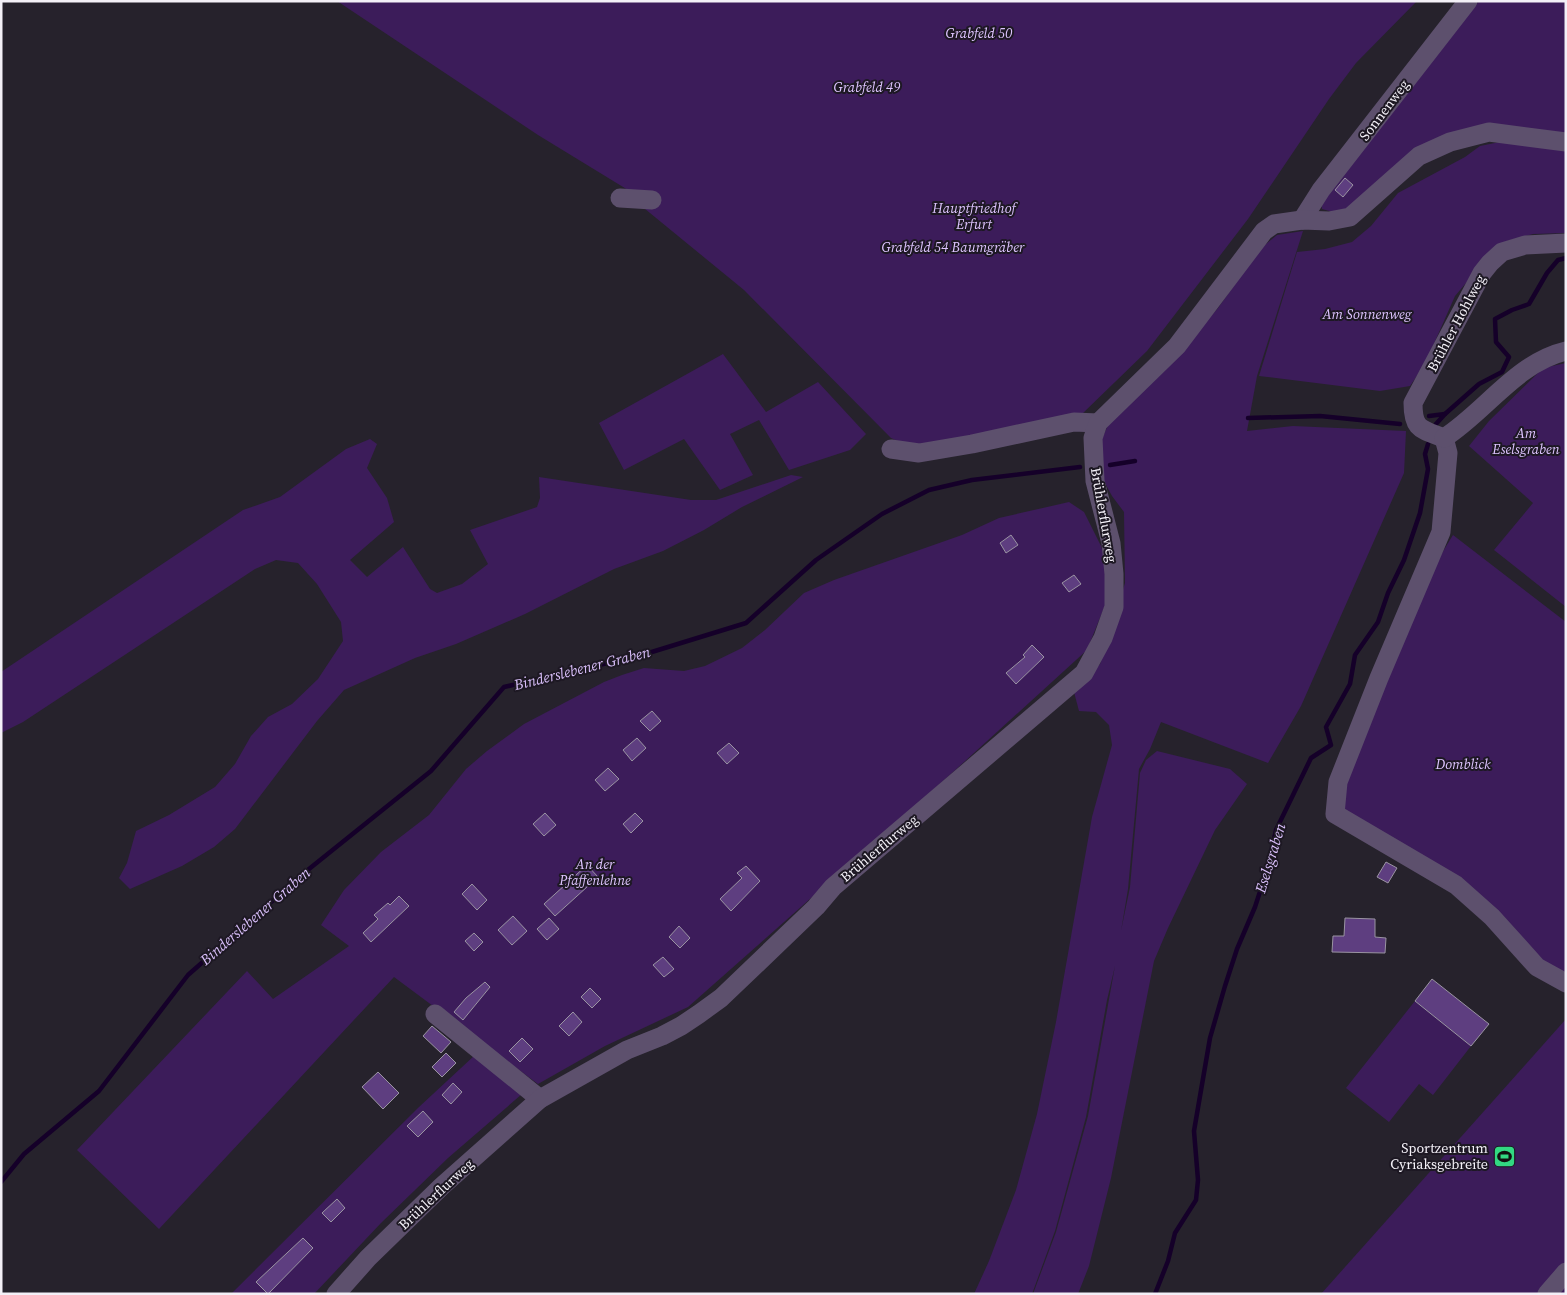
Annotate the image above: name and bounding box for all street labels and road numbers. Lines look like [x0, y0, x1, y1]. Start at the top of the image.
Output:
street label: Sonnenweg [1354, 75, 1414, 145]
street label: Brühler Hohlweg [1422, 271, 1490, 375]
street label: Brühlerflurweg [1086, 466, 1122, 564]
street label: Brühlerflurweg [836, 809, 922, 887]
street label: Brühlerflurweg [394, 1154, 478, 1234]

